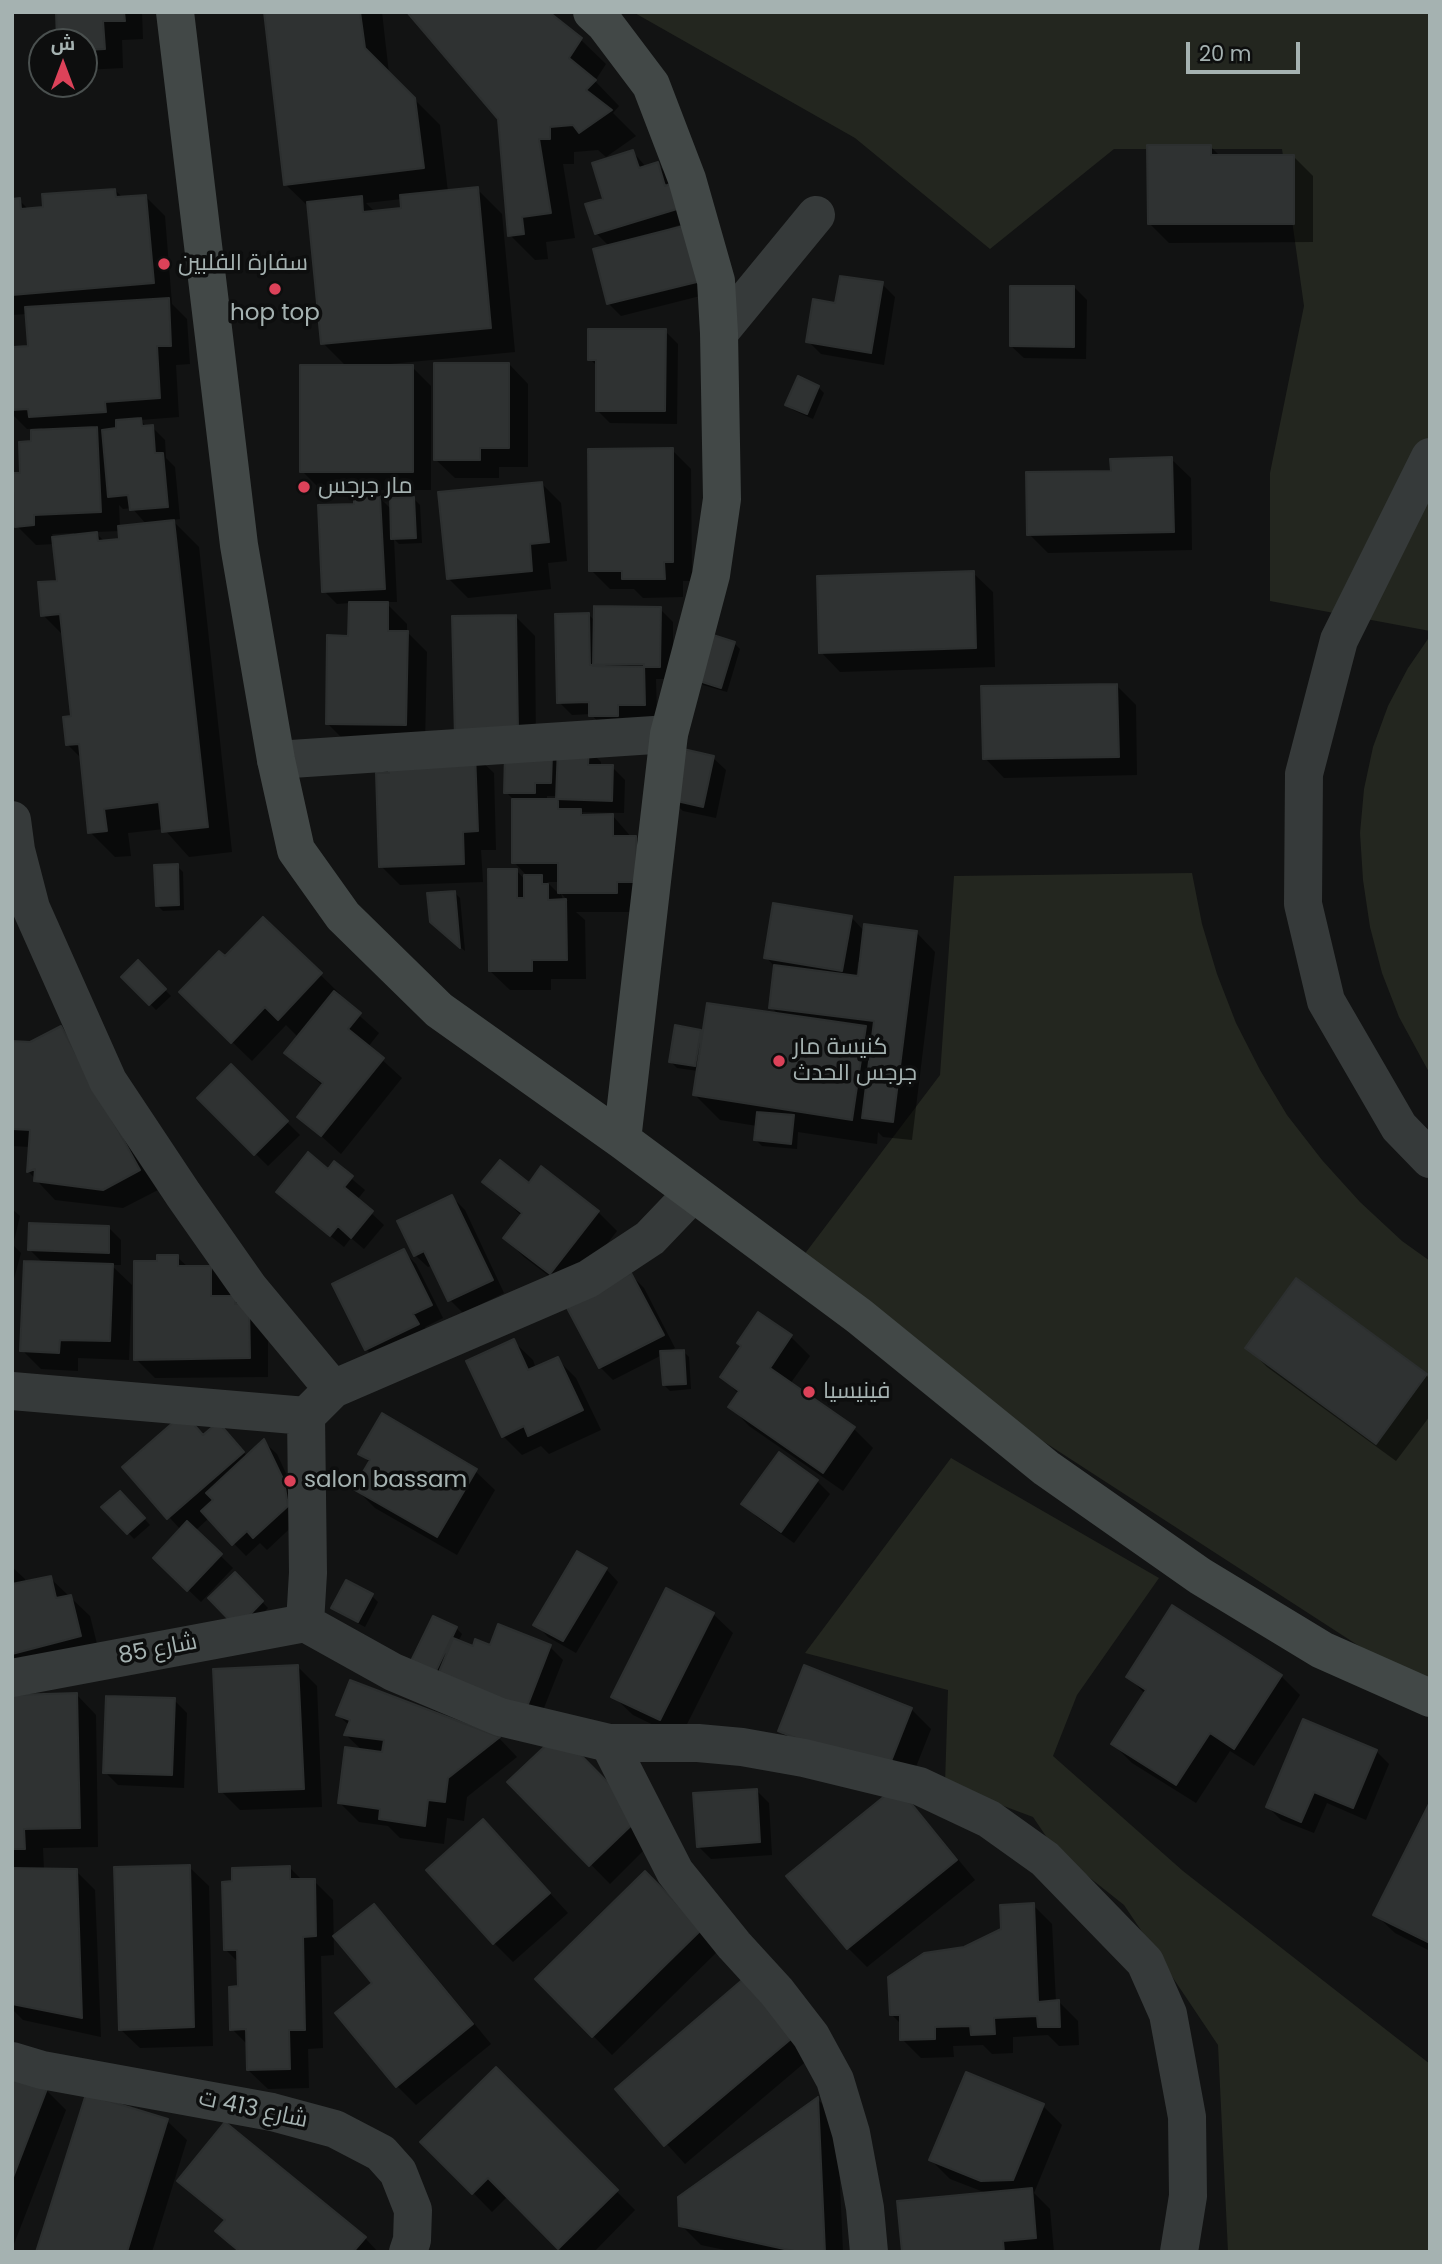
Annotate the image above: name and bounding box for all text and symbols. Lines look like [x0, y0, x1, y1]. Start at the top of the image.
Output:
north arrow [28, 28, 98, 98]
scale bar [1190, 28, 1304, 72]
text: ش [51, 30, 75, 57]
text: 20 m [1199, 39, 1252, 68]
place label: سفارة الفلبين [178, 250, 308, 278]
marker: سفارة الفلبين [156, 256, 172, 272]
marker: hop top [267, 281, 283, 297]
place label: hop top [230, 300, 320, 328]
place label: مار جرجس [318, 473, 413, 501]
marker: مار جرجس [296, 479, 312, 495]
place label: كنيسة مار جرجس الحدث [793, 1034, 917, 1088]
marker: كنيسة مار جرجس الحدث [771, 1053, 787, 1069]
place label: فينيسيا [823, 1378, 891, 1406]
marker: فينيسيا [801, 1384, 817, 1400]
place label: salon bassam [304, 1467, 467, 1495]
marker: salon bassam [282, 1473, 298, 1489]
street label: شارع 85 [116, 1629, 200, 1671]
street label: شارع 413 ت [196, 2085, 310, 2135]

